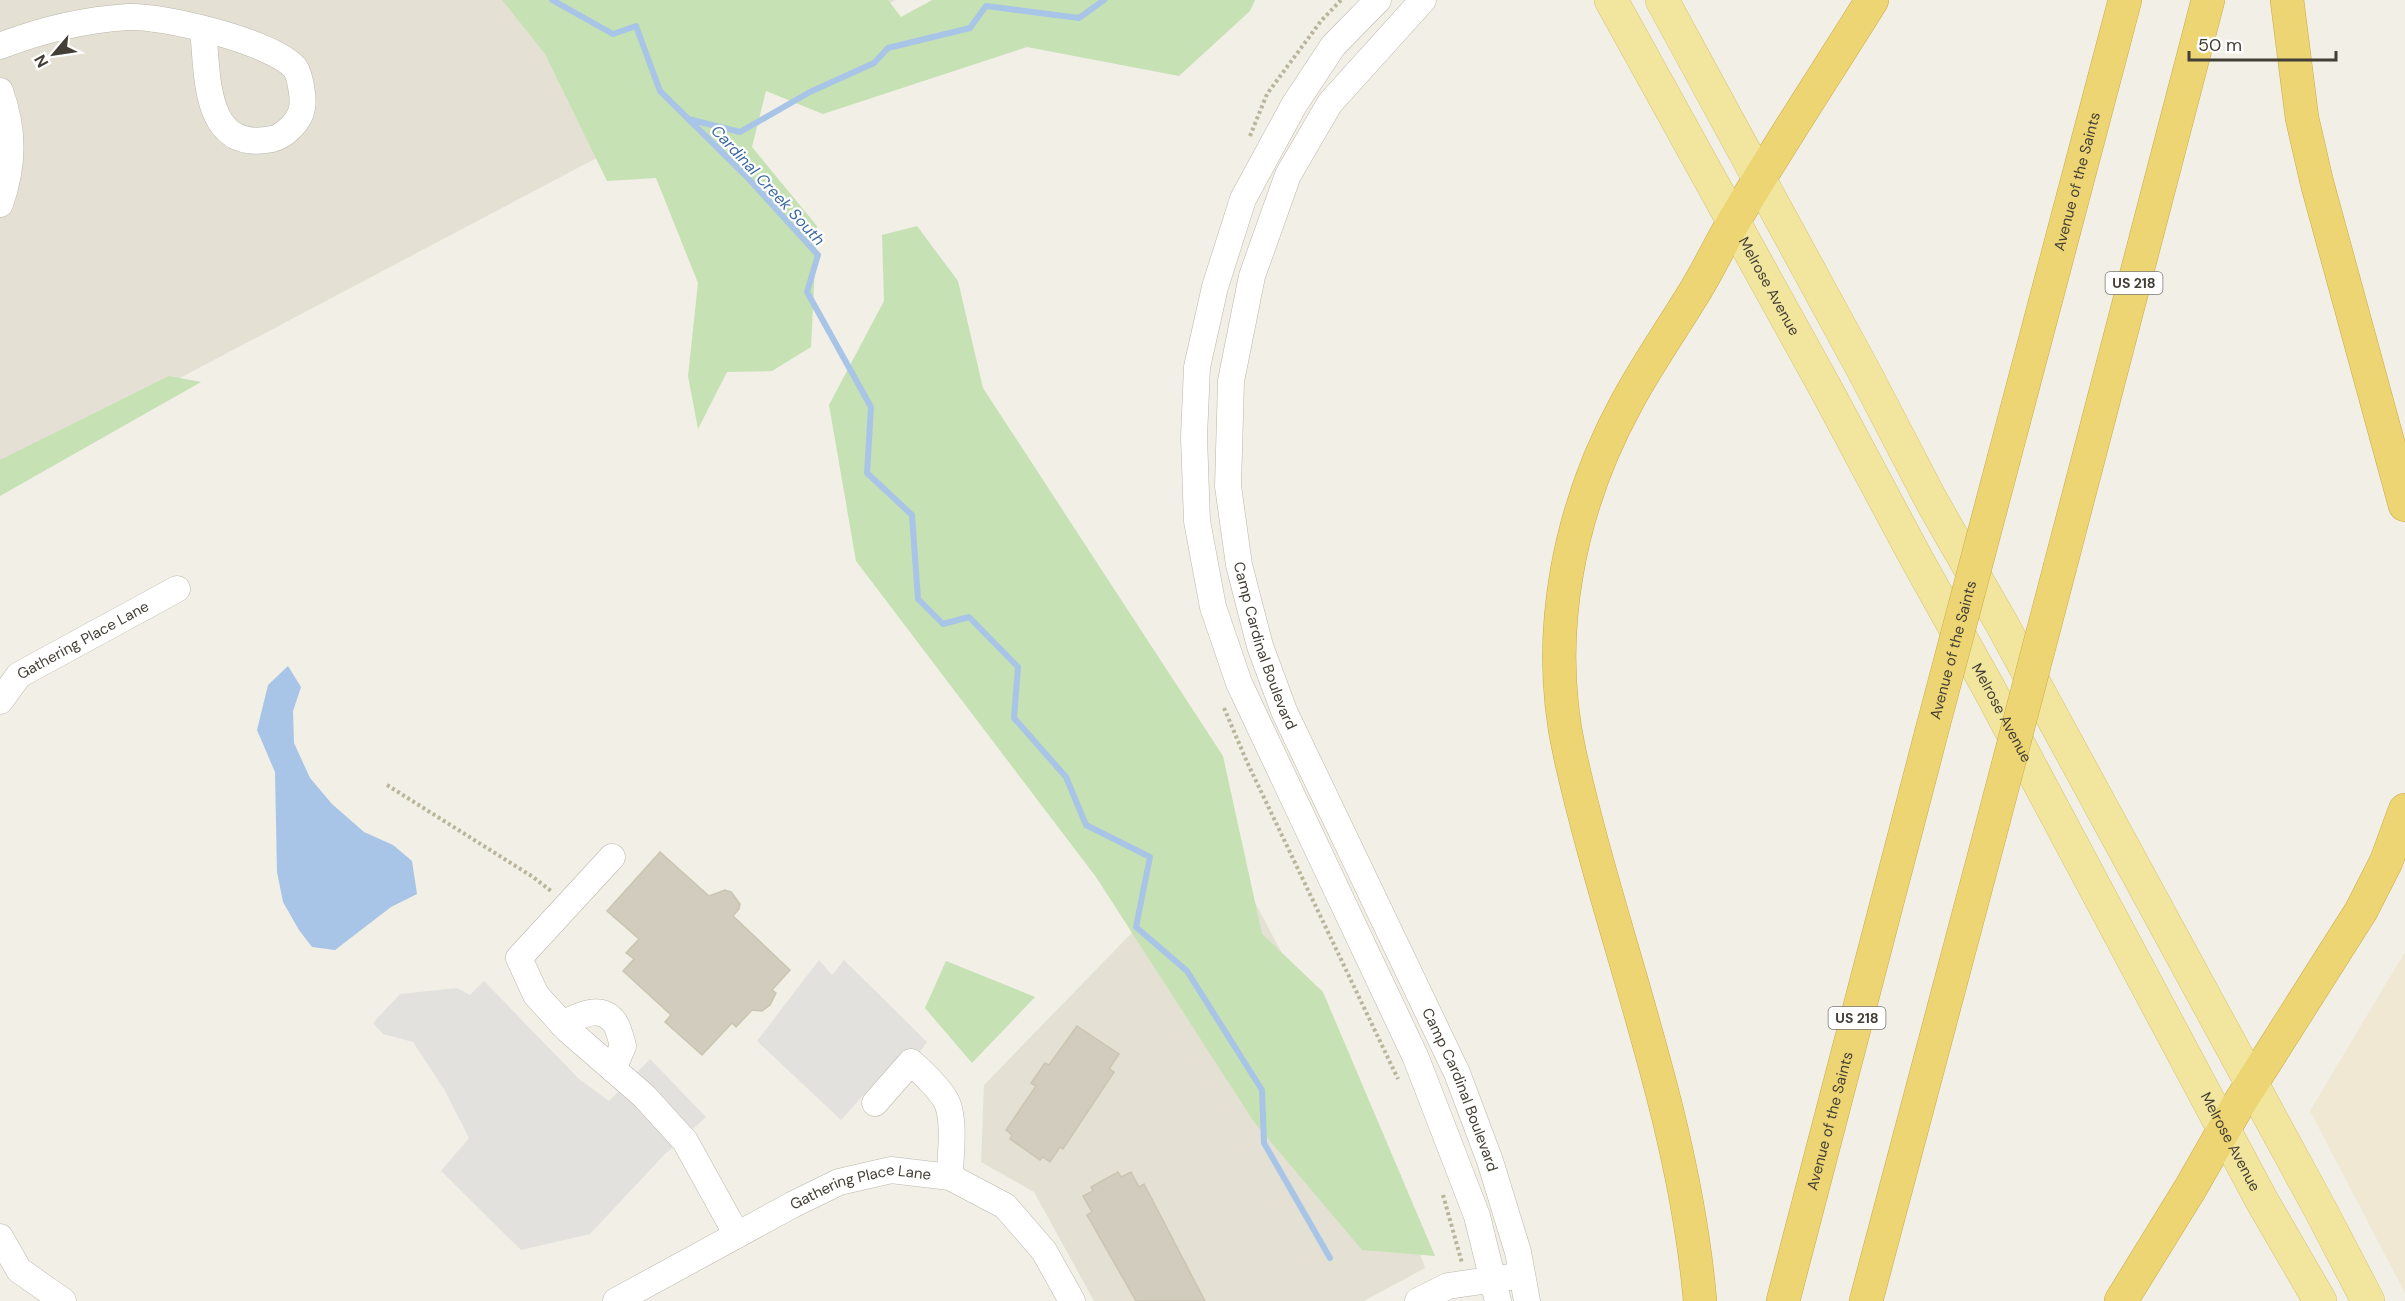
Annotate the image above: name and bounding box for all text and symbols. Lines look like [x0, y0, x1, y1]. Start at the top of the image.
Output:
north arrow [24, 24, 84, 84]
scale bar [2189, 24, 2336, 62]
text: 50 m [2198, 33, 2242, 57]
text: N [29, 51, 53, 71]
street label: Avenue of the Saints [2049, 110, 2105, 253]
water label: Cardinal Creek South [707, 120, 829, 250]
street label: Melrose Avenue [1734, 233, 1804, 339]
road number: US 218 [2106, 272, 2162, 294]
street label: Camp Cardinal Boulevard [1229, 560, 1301, 733]
street label: Avenue of the Saints [1925, 578, 1981, 721]
street label: Gathering Place Lane [14, 596, 152, 684]
street label: Melrose Avenue [1967, 660, 2036, 766]
street label: Camp Cardinal Boulevard [1417, 1004, 1503, 1174]
road number: US 218 [1828, 1007, 1886, 1029]
street label: Avenue of the Saints [1802, 1049, 1858, 1193]
street label: Melrose Avenue [2196, 1089, 2265, 1195]
street label: Gathering Place Lane [787, 1160, 932, 1214]

